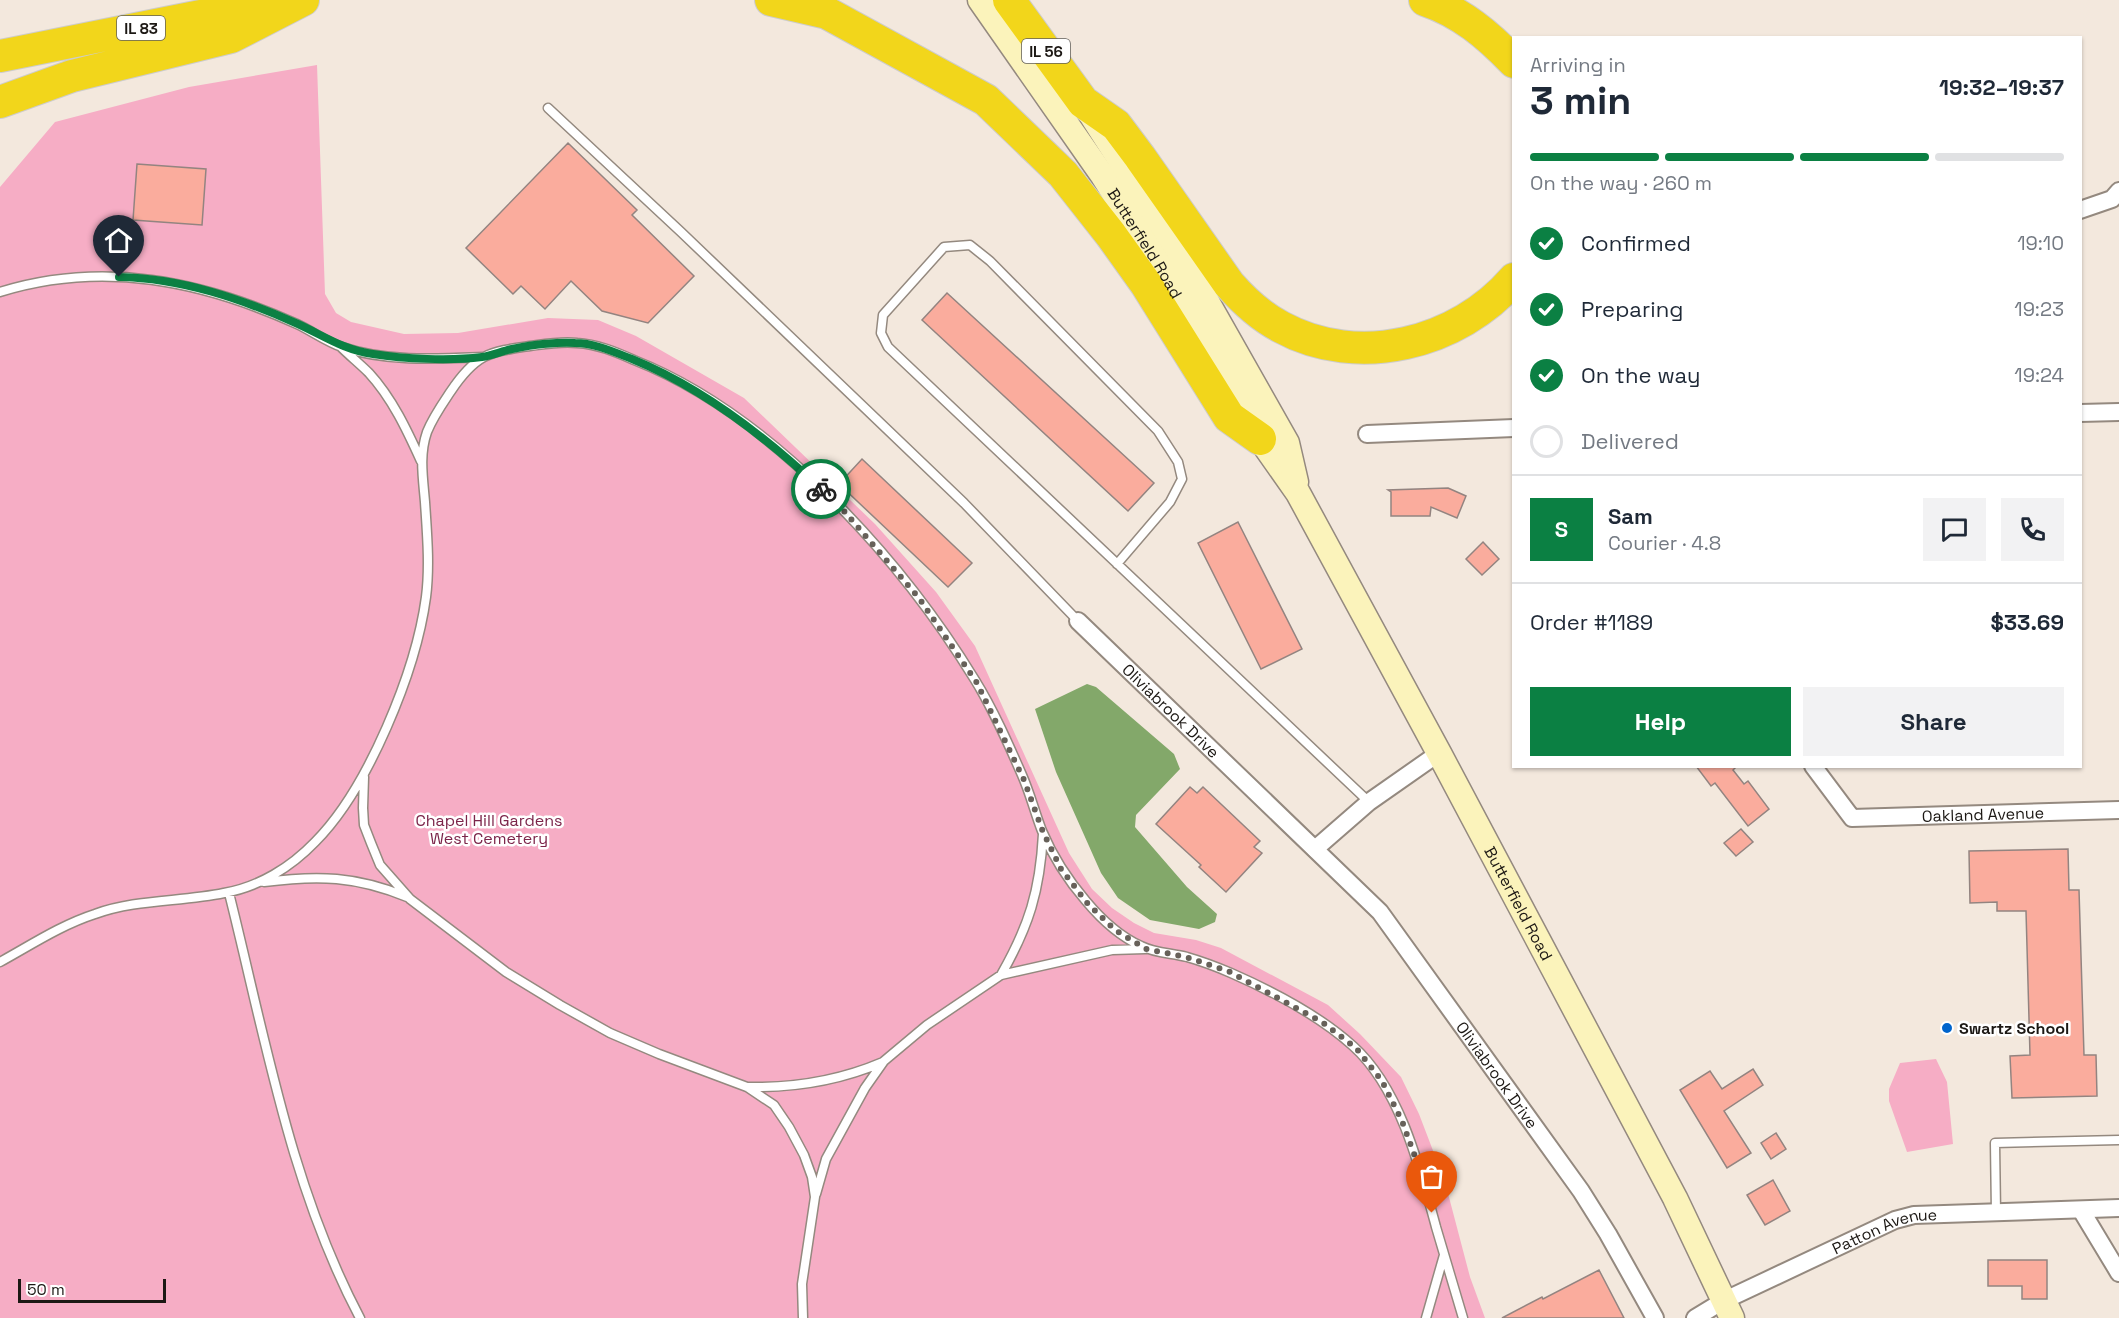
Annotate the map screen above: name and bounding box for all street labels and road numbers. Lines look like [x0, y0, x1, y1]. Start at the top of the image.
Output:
road number: IL 83 [117, 16, 165, 40]
road number: IL 56 [1022, 39, 1070, 63]
street label: Butterfield Road [1103, 184, 1187, 302]
street label: Oliviabrook Drive [1118, 659, 1224, 762]
street label: Oakland Avenue [1922, 802, 2044, 826]
street label: Butterfield Road [1480, 843, 1558, 964]
street label: Oliviabrook Drive [1452, 1017, 1543, 1133]
street label: Patton Avenue [1829, 1204, 1937, 1259]

